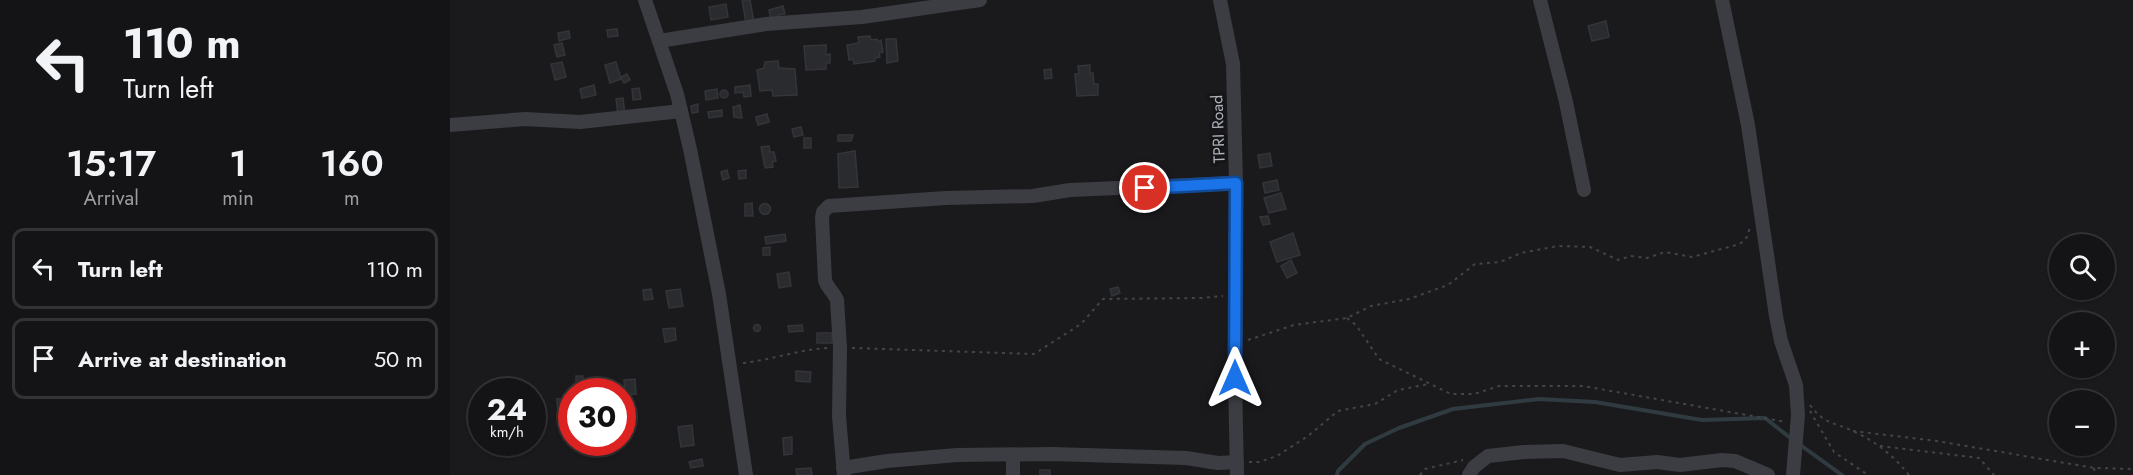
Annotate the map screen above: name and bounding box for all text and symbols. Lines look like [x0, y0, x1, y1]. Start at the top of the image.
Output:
text: 110 m [123, 13, 241, 74]
icon: left [24, 24, 102, 102]
text: Turn left [123, 69, 213, 108]
street label: TPRI Road [1205, 94, 1231, 164]
text: 15:17 [66, 137, 156, 189]
text: 1 [229, 137, 247, 189]
text: 160 [320, 137, 384, 189]
pin [1119, 162, 1170, 213]
icon: arrive [1128, 171, 1161, 204]
text: Arrival [84, 184, 139, 213]
text: min [222, 184, 254, 213]
text: m [344, 184, 360, 213]
map controls [2049, 234, 2115, 456]
button: search [2049, 234, 2115, 300]
icon: left [27, 252, 60, 285]
text: Turn left [78, 253, 163, 285]
text: 110 m [366, 253, 423, 285]
button: + [2049, 312, 2115, 378]
icon: arrive [27, 342, 60, 375]
text: Arrive at destination [78, 343, 287, 375]
text: 50 m [374, 343, 423, 375]
position arrow [1203, 346, 1267, 410]
speed limit sign: 30 [558, 378, 636, 456]
text: 24 [487, 388, 527, 431]
button: − [2049, 390, 2115, 456]
text: km/h [490, 421, 524, 443]

